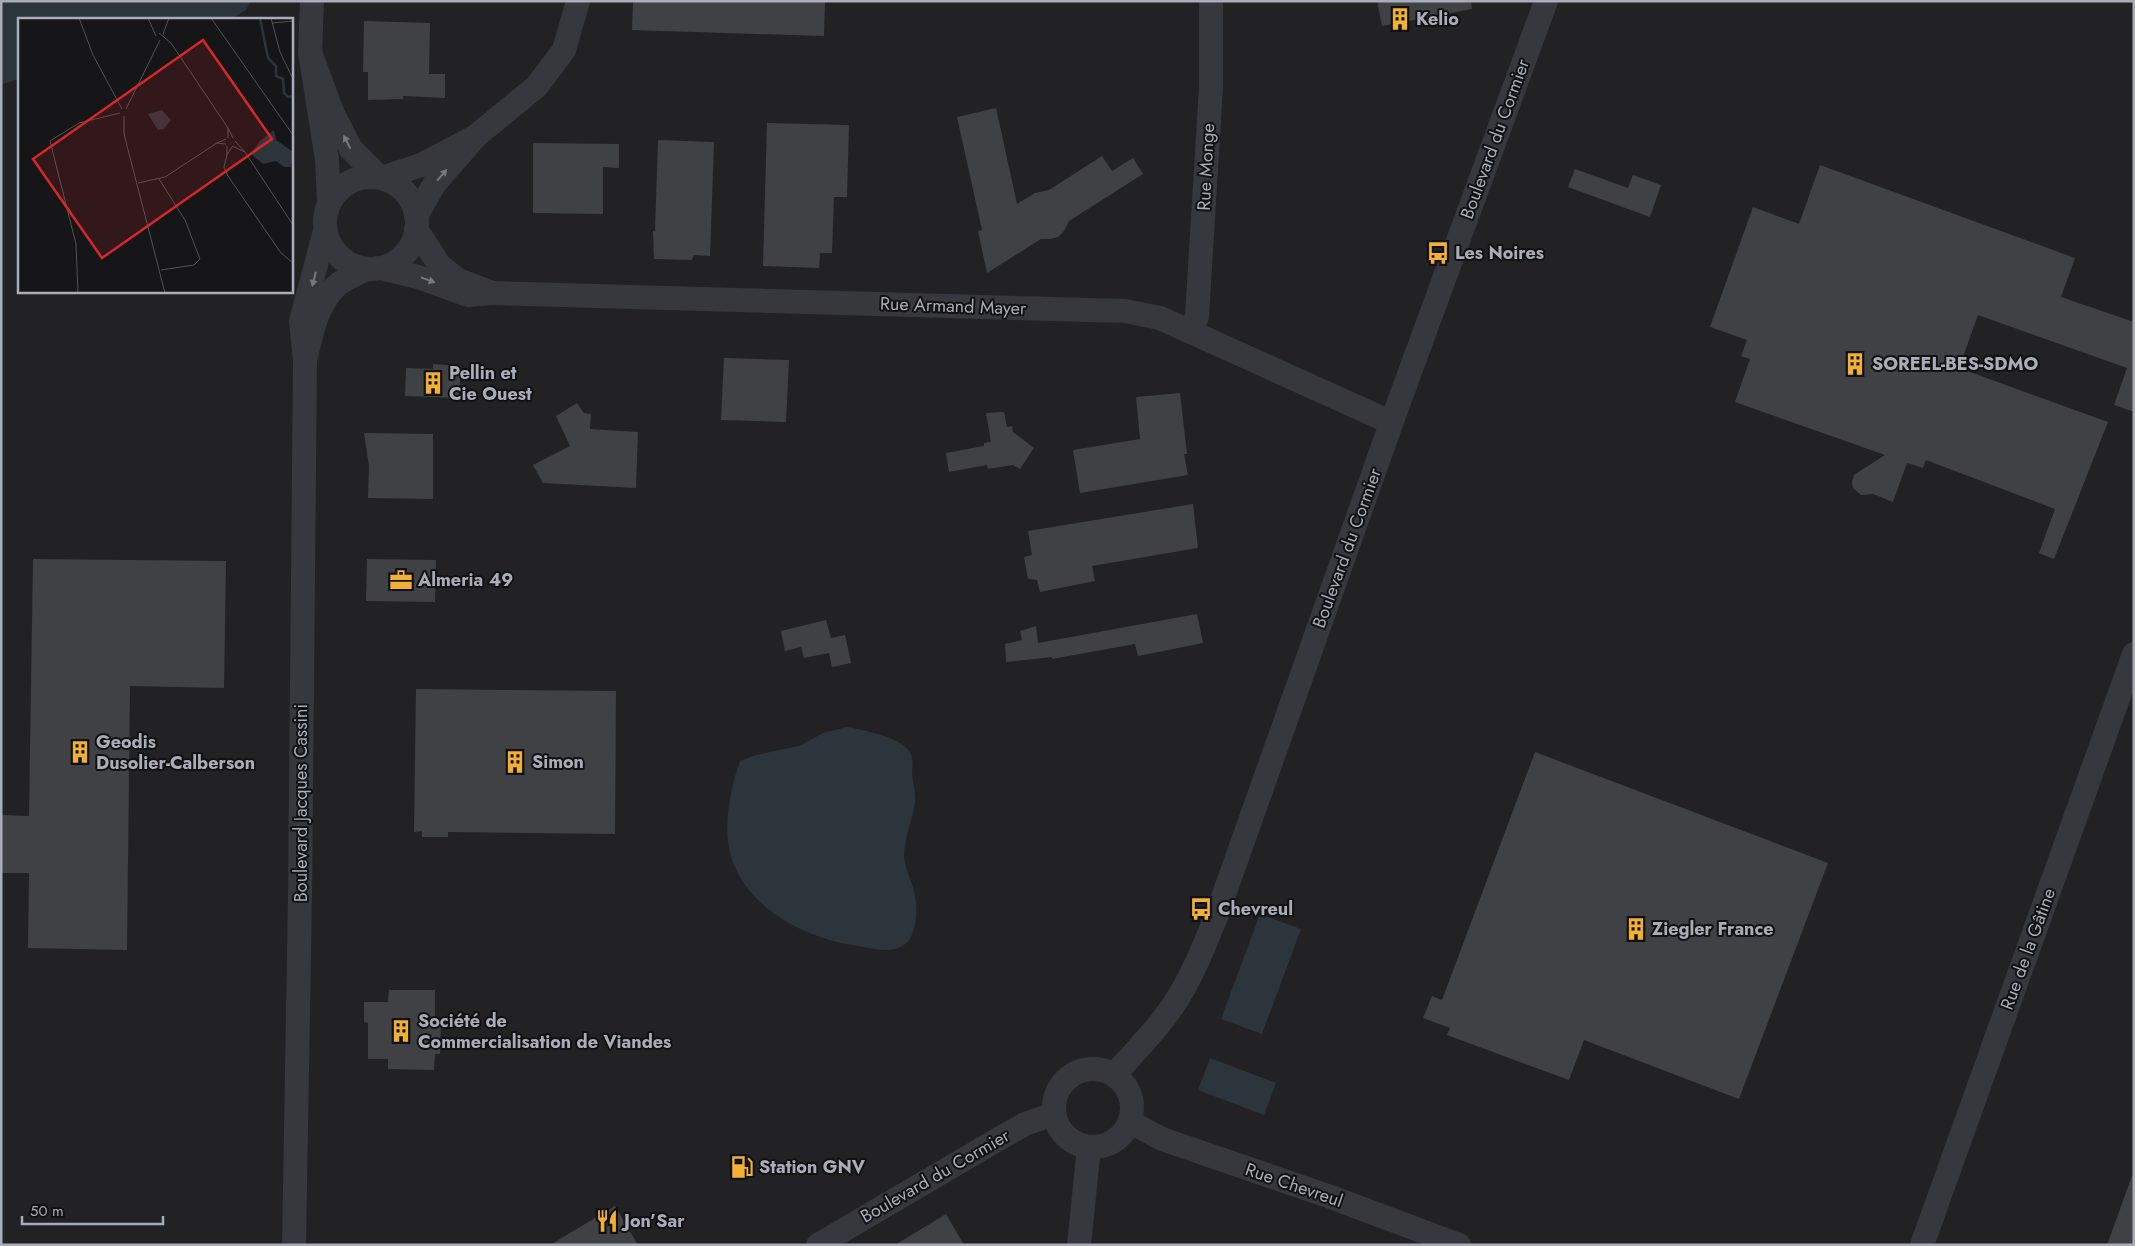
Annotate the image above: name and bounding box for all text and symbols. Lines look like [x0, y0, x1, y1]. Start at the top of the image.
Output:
building icon: Kelio [1387, 6, 1413, 32]
place label: Kelio [1416, 6, 1459, 32]
inset map [18, 18, 292, 292]
street label: Boulevard du Cormier [1454, 55, 1536, 223]
street label: Rue Monge [1191, 123, 1221, 211]
one-way arrow [343, 134, 351, 149]
one-way arrow [436, 169, 447, 181]
bus stop icon: Les Noires [1425, 240, 1451, 266]
place label: Les Noires [1455, 240, 1544, 266]
one-way arrow [310, 271, 318, 286]
one-way arrow [421, 276, 436, 284]
street label: Rue Armand Mayer [879, 290, 1027, 322]
building icon: SOREEL-BES-SDMO [1842, 351, 1868, 377]
place label: SOREEL-BES-SDMO [1872, 351, 2038, 377]
place label: Pellin et Cie Ouest [449, 360, 532, 407]
building icon: Pellin et Cie Ouest [420, 370, 446, 396]
street label: Boulevard du Cormier [1306, 464, 1388, 632]
office icon: Almeria 49 [388, 567, 414, 593]
place label: Almeria 49 [417, 567, 513, 593]
street label: Boulevard Jacques Cassini [288, 704, 314, 902]
place label: Geodis Dusolier-Calberson [96, 729, 255, 776]
building icon: Geodis Dusolier-Calberson [67, 739, 93, 765]
building icon: Simon [502, 749, 528, 775]
place label: Simon [532, 749, 584, 775]
street label: Rue de la Gâtine [1994, 885, 2062, 1013]
bus stop icon: Chevreul [1188, 896, 1214, 922]
place label: Chevreul [1218, 896, 1293, 922]
building icon: Ziegler France [1623, 916, 1649, 942]
place label: Ziegler France [1652, 916, 1774, 942]
place label: Société de Commercialisation de Viandes [418, 1008, 671, 1055]
building icon: Société de Commercialisation de Viandes [388, 1018, 414, 1044]
street label: Boulevard du Cormier [856, 1122, 1015, 1229]
fuel station icon: Station GNV [729, 1154, 755, 1180]
place label: Station GNV [759, 1154, 866, 1180]
street label: Rue Chevreul [1242, 1156, 1346, 1214]
scale bar [22, 1194, 164, 1226]
text: 50 m [30, 1200, 64, 1222]
restaurant icon: Jon’Sar [594, 1208, 620, 1234]
place label: Jon’Sar [621, 1208, 685, 1234]

